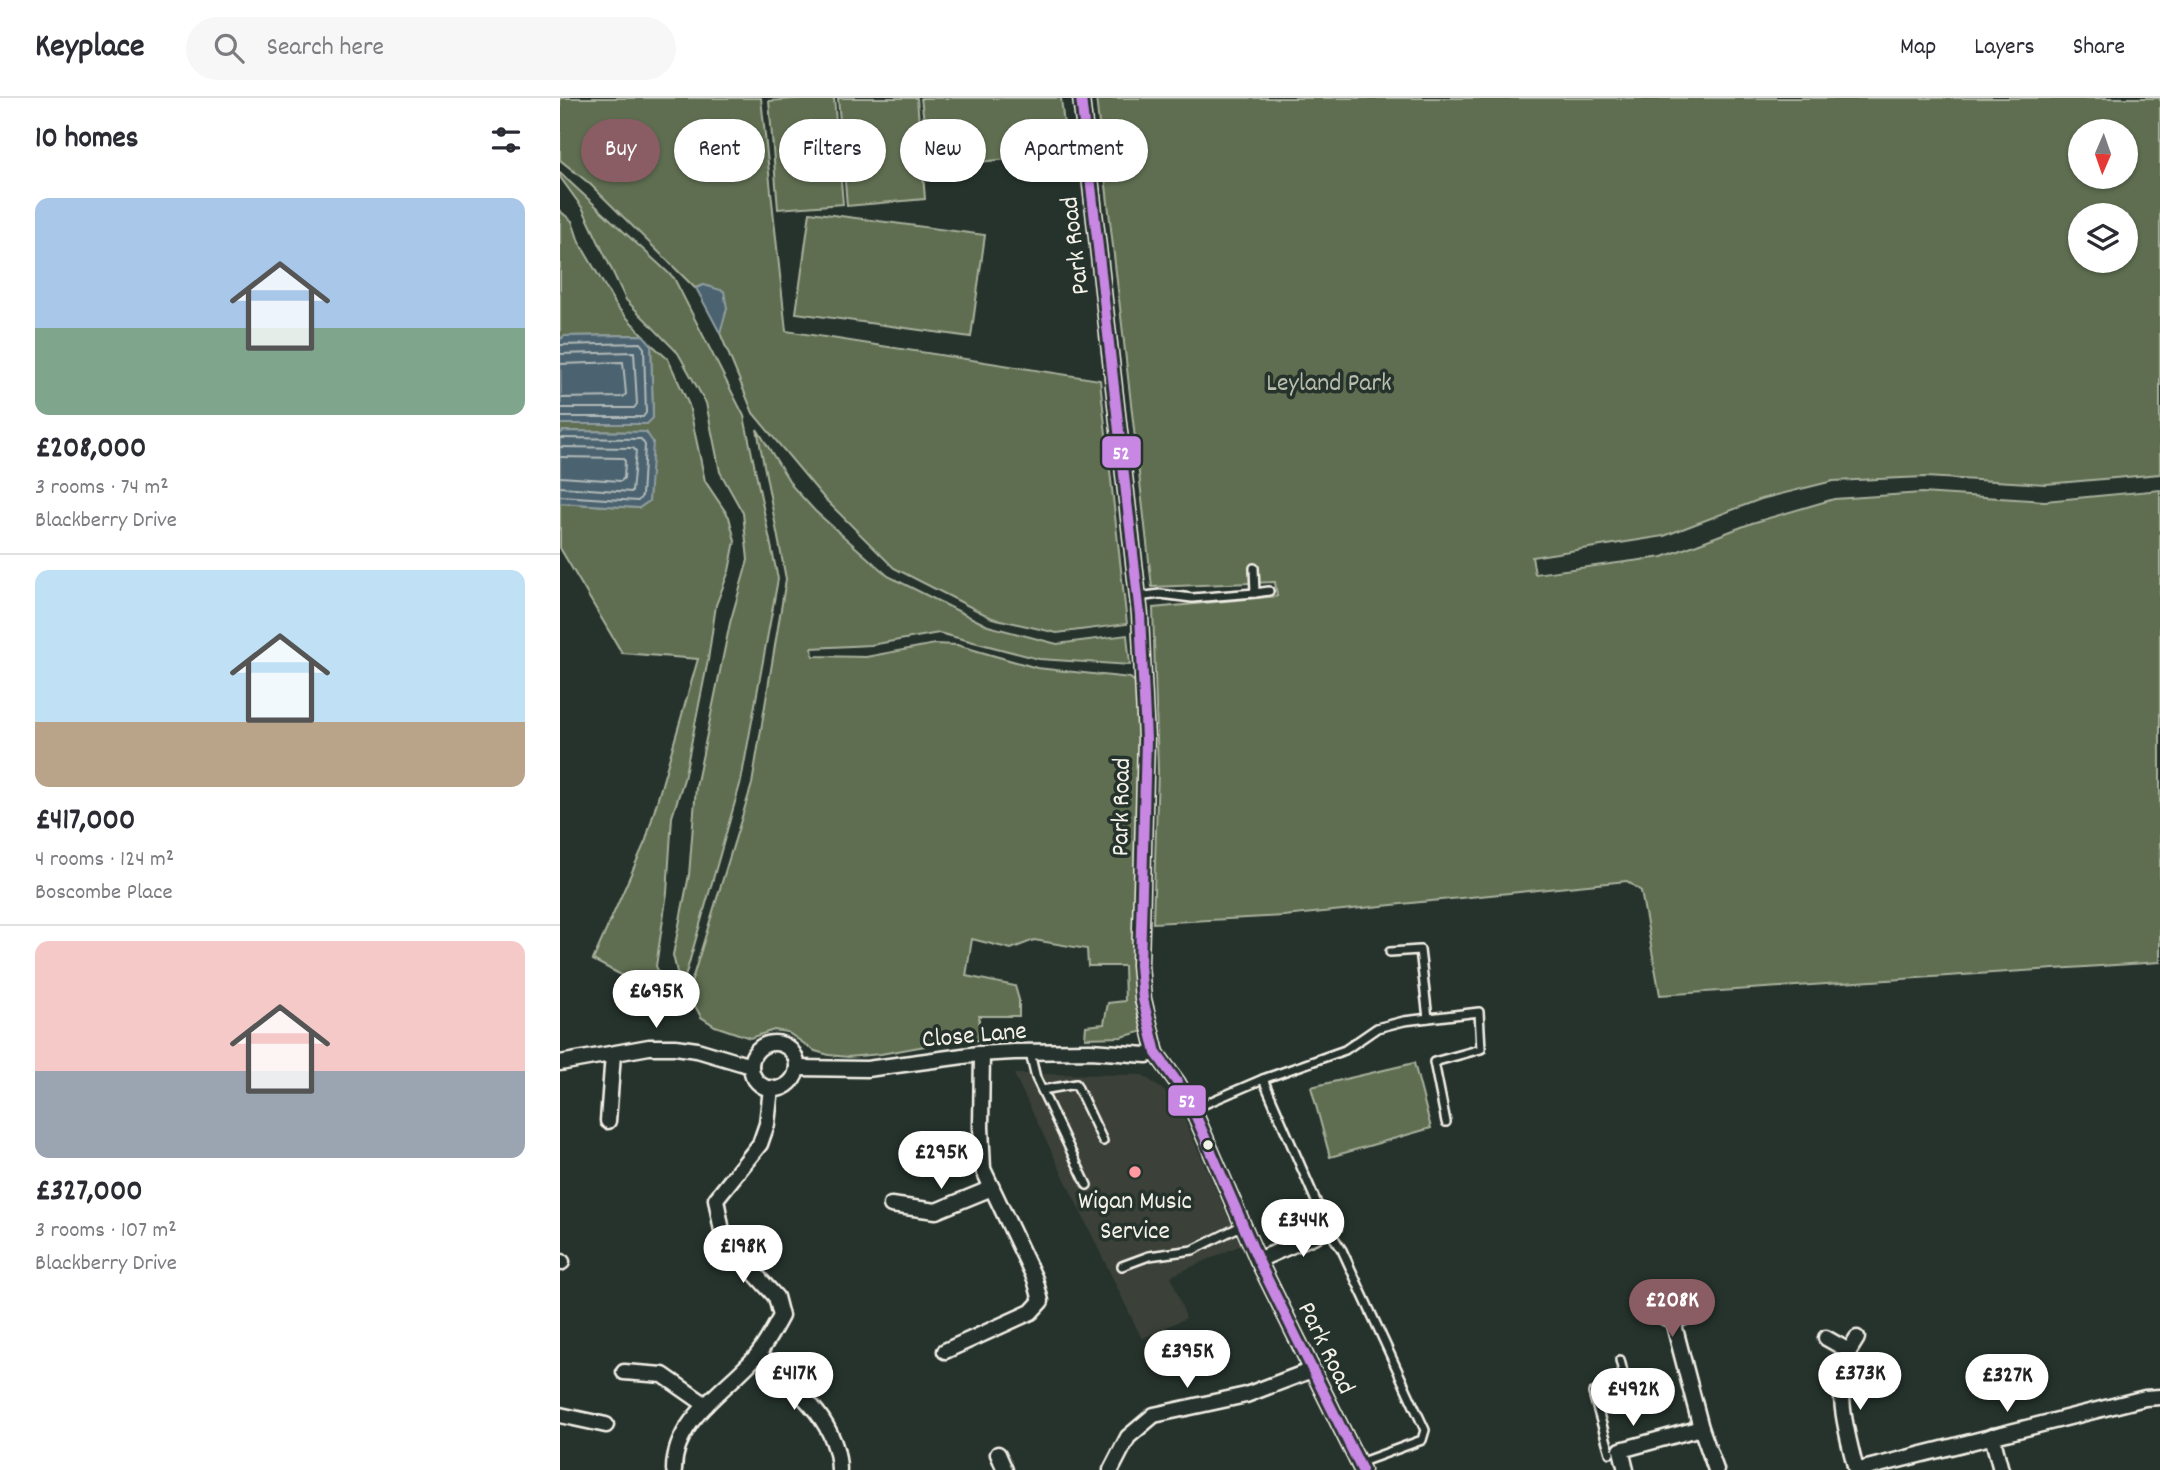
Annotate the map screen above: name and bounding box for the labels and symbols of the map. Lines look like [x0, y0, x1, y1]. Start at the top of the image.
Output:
north arrow [2068, 119, 2138, 189]
street label: Park Road [1052, 194, 1101, 297]
park label: Leyland Park [1266, 366, 1392, 403]
line badge: 52 [1101, 435, 1142, 469]
text: 52 [1112, 442, 1130, 469]
street label: Park Road [1103, 757, 1142, 857]
pin: £695K [607, 970, 705, 1030]
street label: Close Lane [920, 1013, 1028, 1060]
line badge: 52 [1167, 1084, 1207, 1117]
text: 52 [1178, 1090, 1196, 1117]
pin: £295K [892, 1132, 990, 1191]
unlabelled marker [1201, 1138, 1215, 1152]
marker: Wigan Music Service [1127, 1164, 1143, 1180]
place label: Wigan Music Service [1078, 1184, 1192, 1251]
pin: £344K [1254, 1200, 1352, 1259]
pin: £198K [694, 1226, 792, 1285]
pin: £208K [1623, 1280, 1721, 1339]
street label: Park Road [1287, 1296, 1363, 1401]
pin: £395K [1138, 1330, 1236, 1390]
pin: £417K [745, 1352, 843, 1412]
pin: £373K [1811, 1352, 1909, 1412]
pin: £327K [1958, 1354, 2056, 1414]
pin: £492K [1584, 1368, 1682, 1428]

